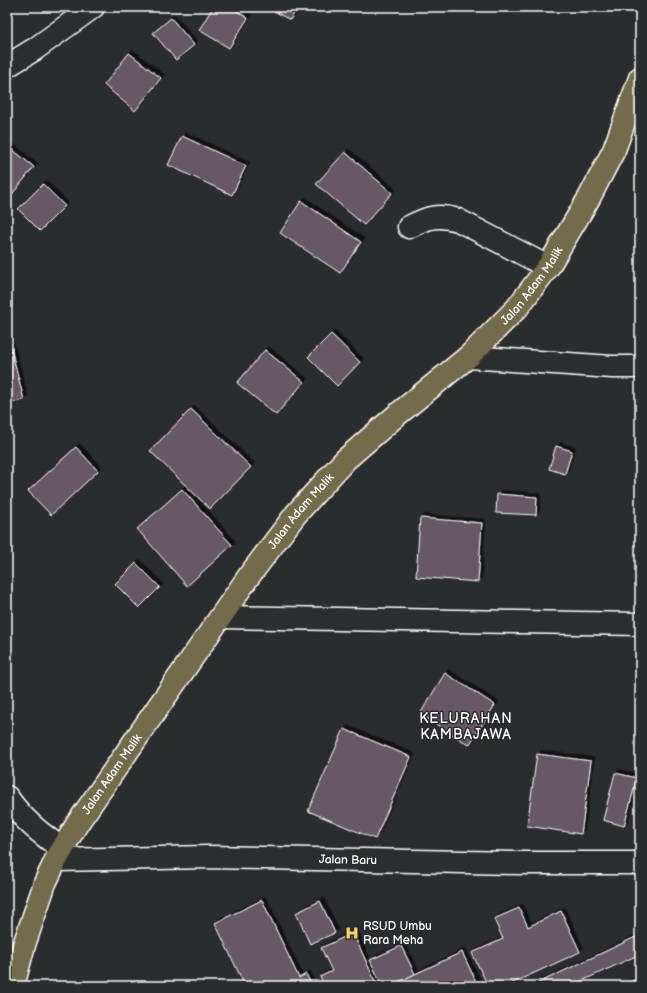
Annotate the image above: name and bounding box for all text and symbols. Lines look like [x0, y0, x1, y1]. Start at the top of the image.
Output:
street label: Jalan Adam Malik [497, 244, 566, 328]
street label: Jalan Adam Malik [265, 470, 337, 552]
district label: KELURAHAN KAMBAJAWA [419, 710, 513, 743]
street label: Jalan Adam Malik [79, 731, 145, 817]
street label: Jalan Baru [319, 852, 377, 868]
place label: RSUD Umbu Rara Meha [363, 919, 432, 948]
hospital icon: RSUD Umbu Rara Meha [344, 925, 360, 941]

